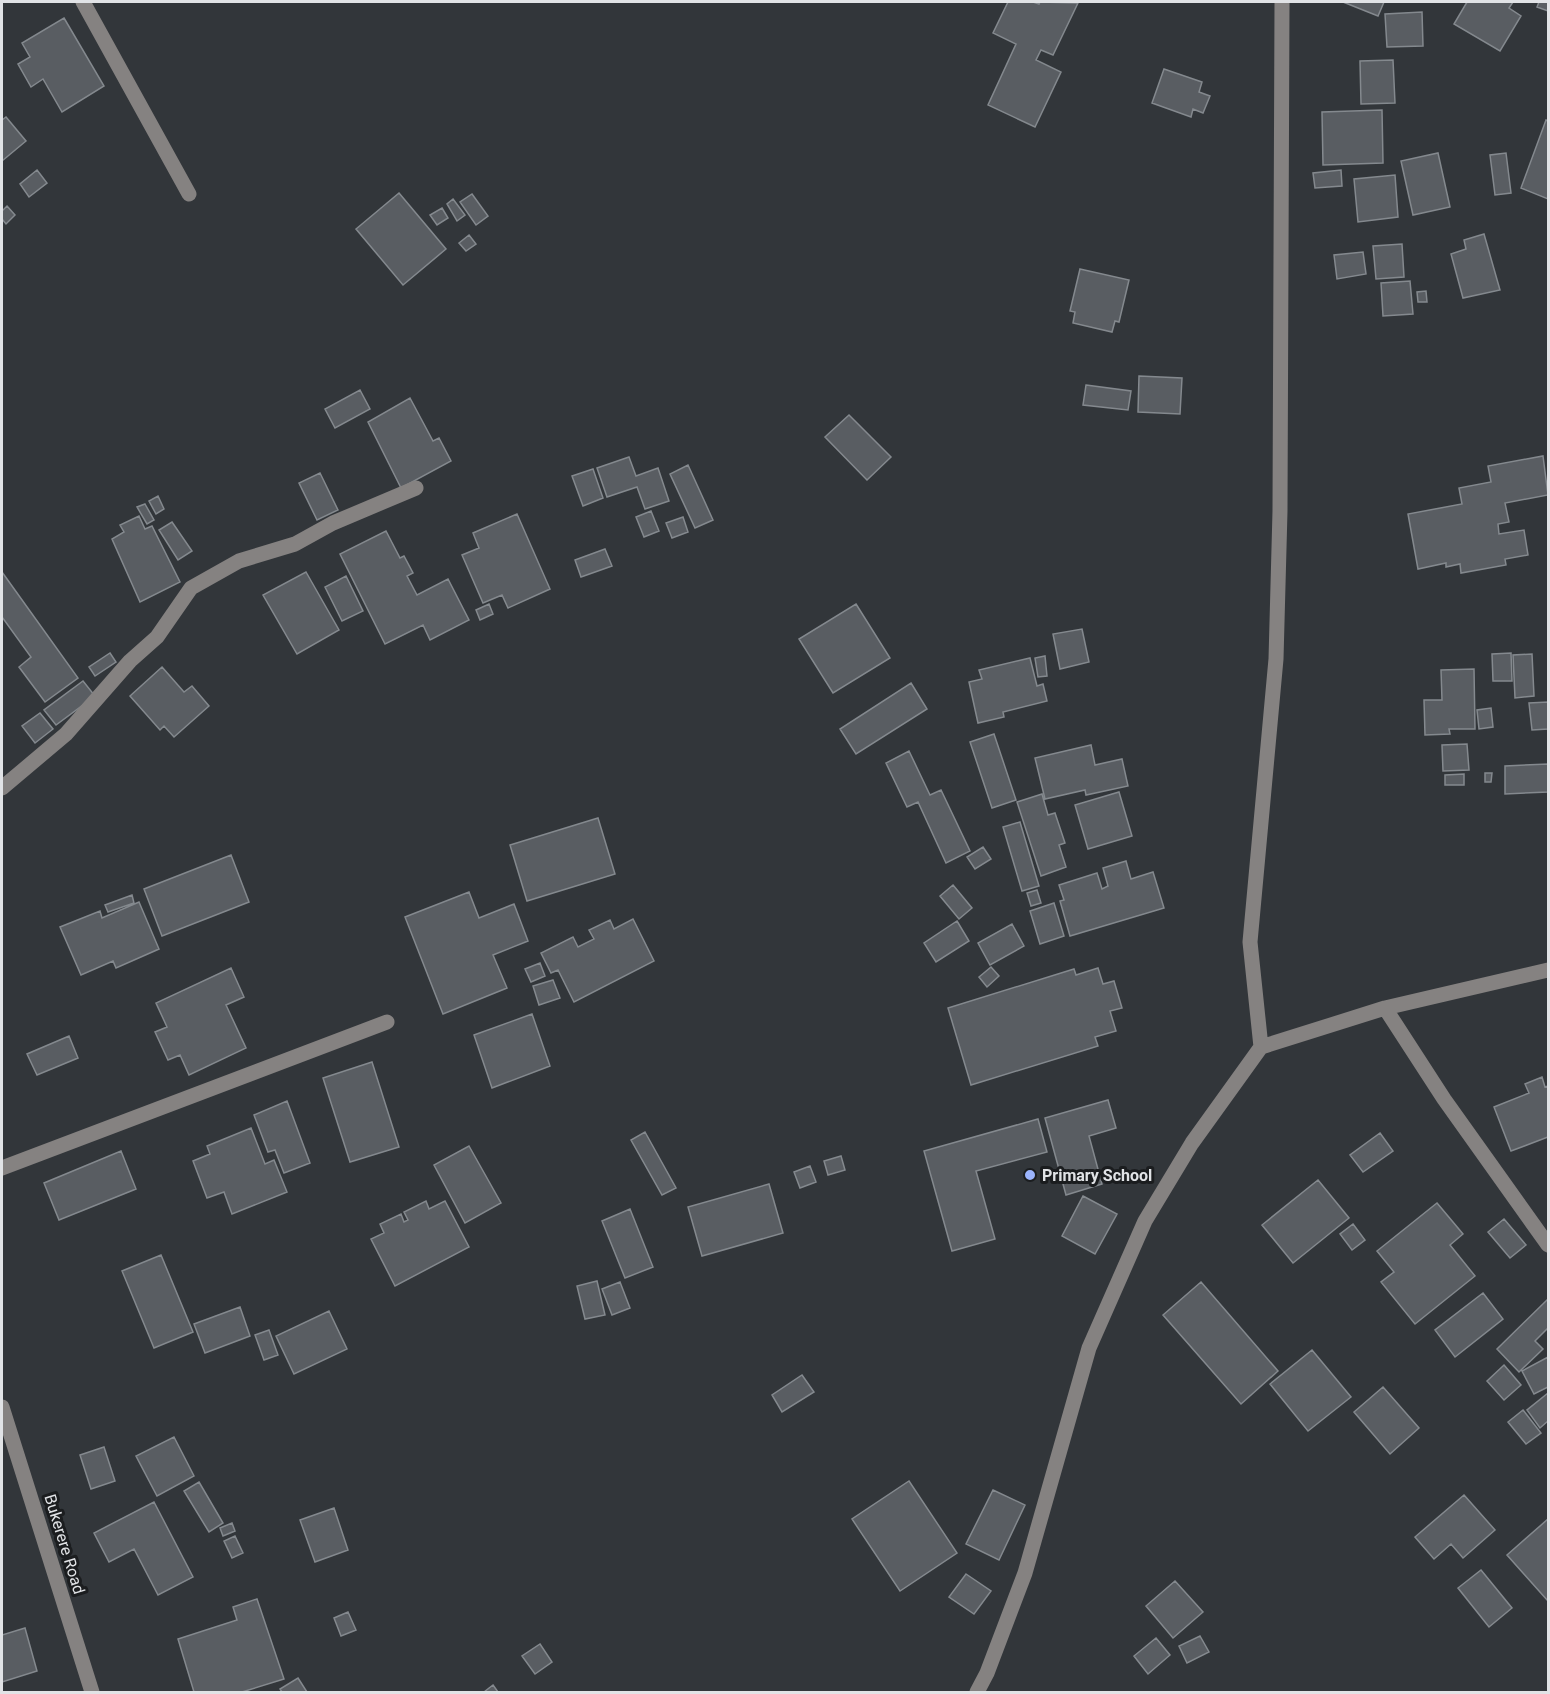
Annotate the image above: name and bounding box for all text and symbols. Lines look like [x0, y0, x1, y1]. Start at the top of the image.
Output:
place label: Primary School [1042, 1166, 1152, 1185]
marker: Primary School [1023, 1168, 1037, 1182]
street label: Bukerere Road [40, 1492, 89, 1596]

